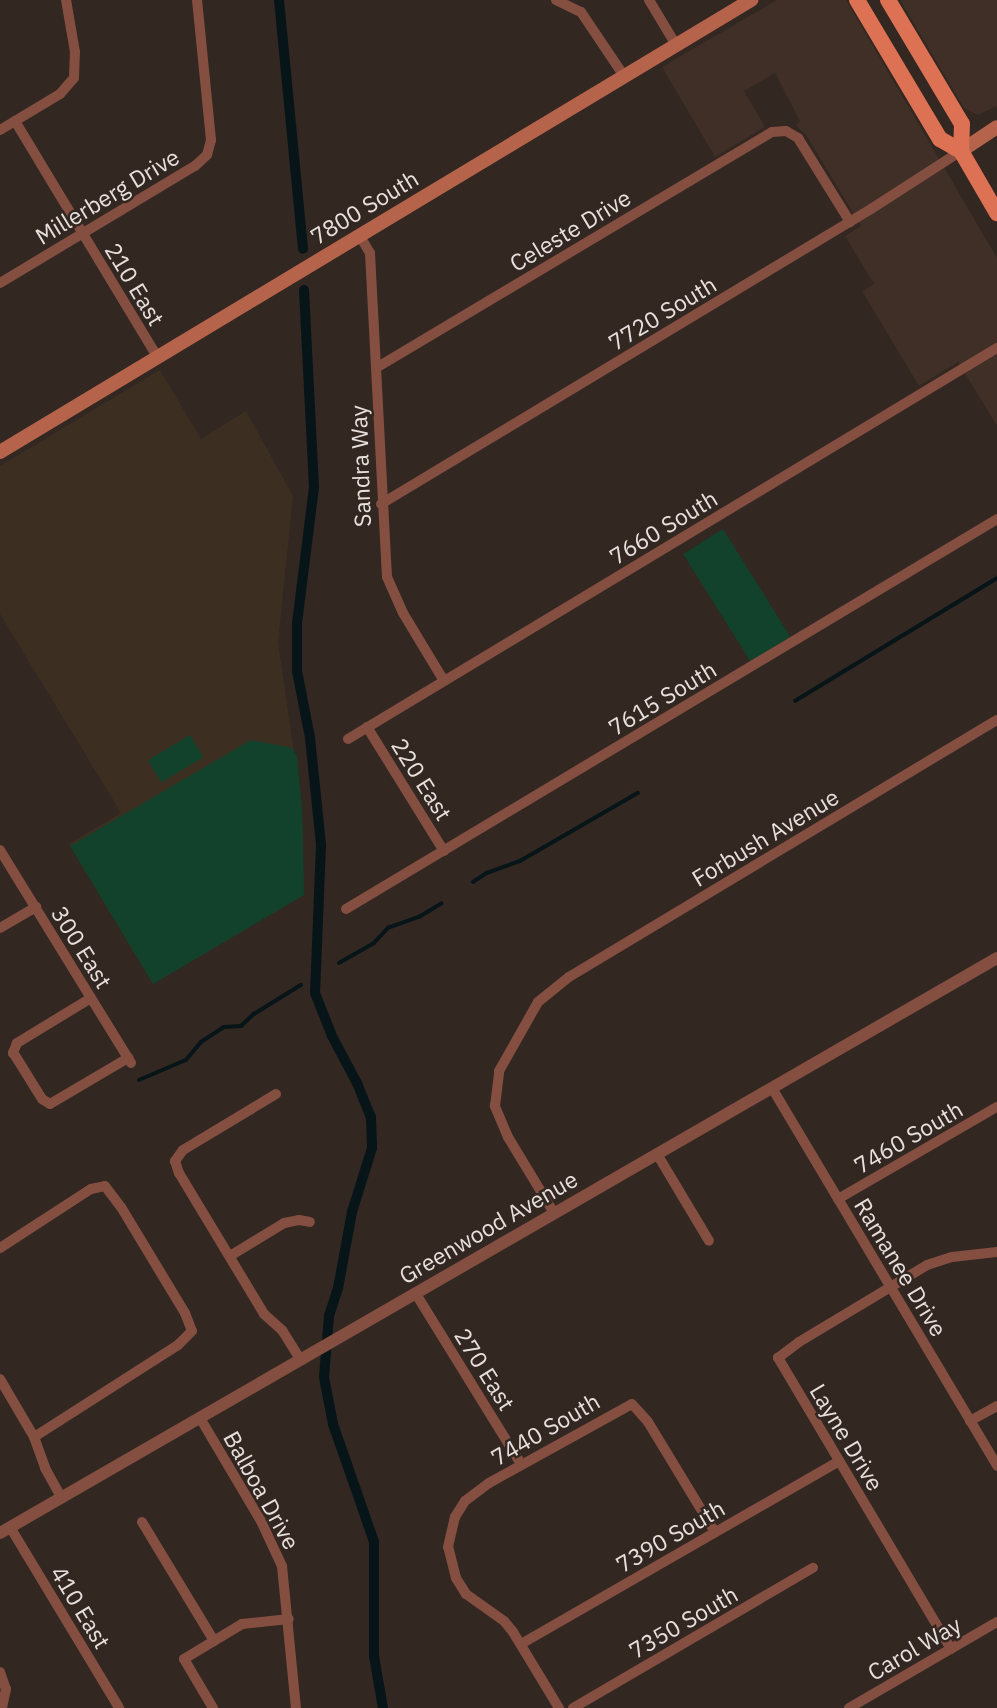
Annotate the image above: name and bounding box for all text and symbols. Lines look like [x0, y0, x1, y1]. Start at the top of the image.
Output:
street label: Millerberg Drive [30, 142, 184, 250]
street label: 7800 South [305, 164, 423, 250]
street label: Celeste Drive [504, 183, 636, 277]
street label: 210 East [100, 238, 170, 330]
street label: 7720 South [603, 270, 721, 356]
street label: Sandra Way [344, 405, 376, 527]
street label: 7660 South [604, 484, 722, 570]
street label: 7615 South [603, 655, 721, 741]
street label: 220 East [386, 733, 458, 825]
street label: Forbush Avenue [687, 782, 843, 892]
street label: 300 East [46, 901, 118, 993]
street label: 7460 South [849, 1095, 967, 1179]
street label: Greenwood Avenue [394, 1165, 582, 1289]
street label: Ramanee Drive [849, 1193, 953, 1341]
street label: 270 East [449, 1323, 521, 1415]
street label: Layne Drive [804, 1379, 890, 1495]
street label: 7440 South [486, 1387, 604, 1471]
street label: Balboa Drive [218, 1426, 306, 1554]
street label: 7390 South [611, 1494, 729, 1578]
street label: 410 East [46, 1561, 116, 1653]
street label: 7350 South [624, 1580, 742, 1664]
street label: Carol Way [862, 1610, 966, 1686]

